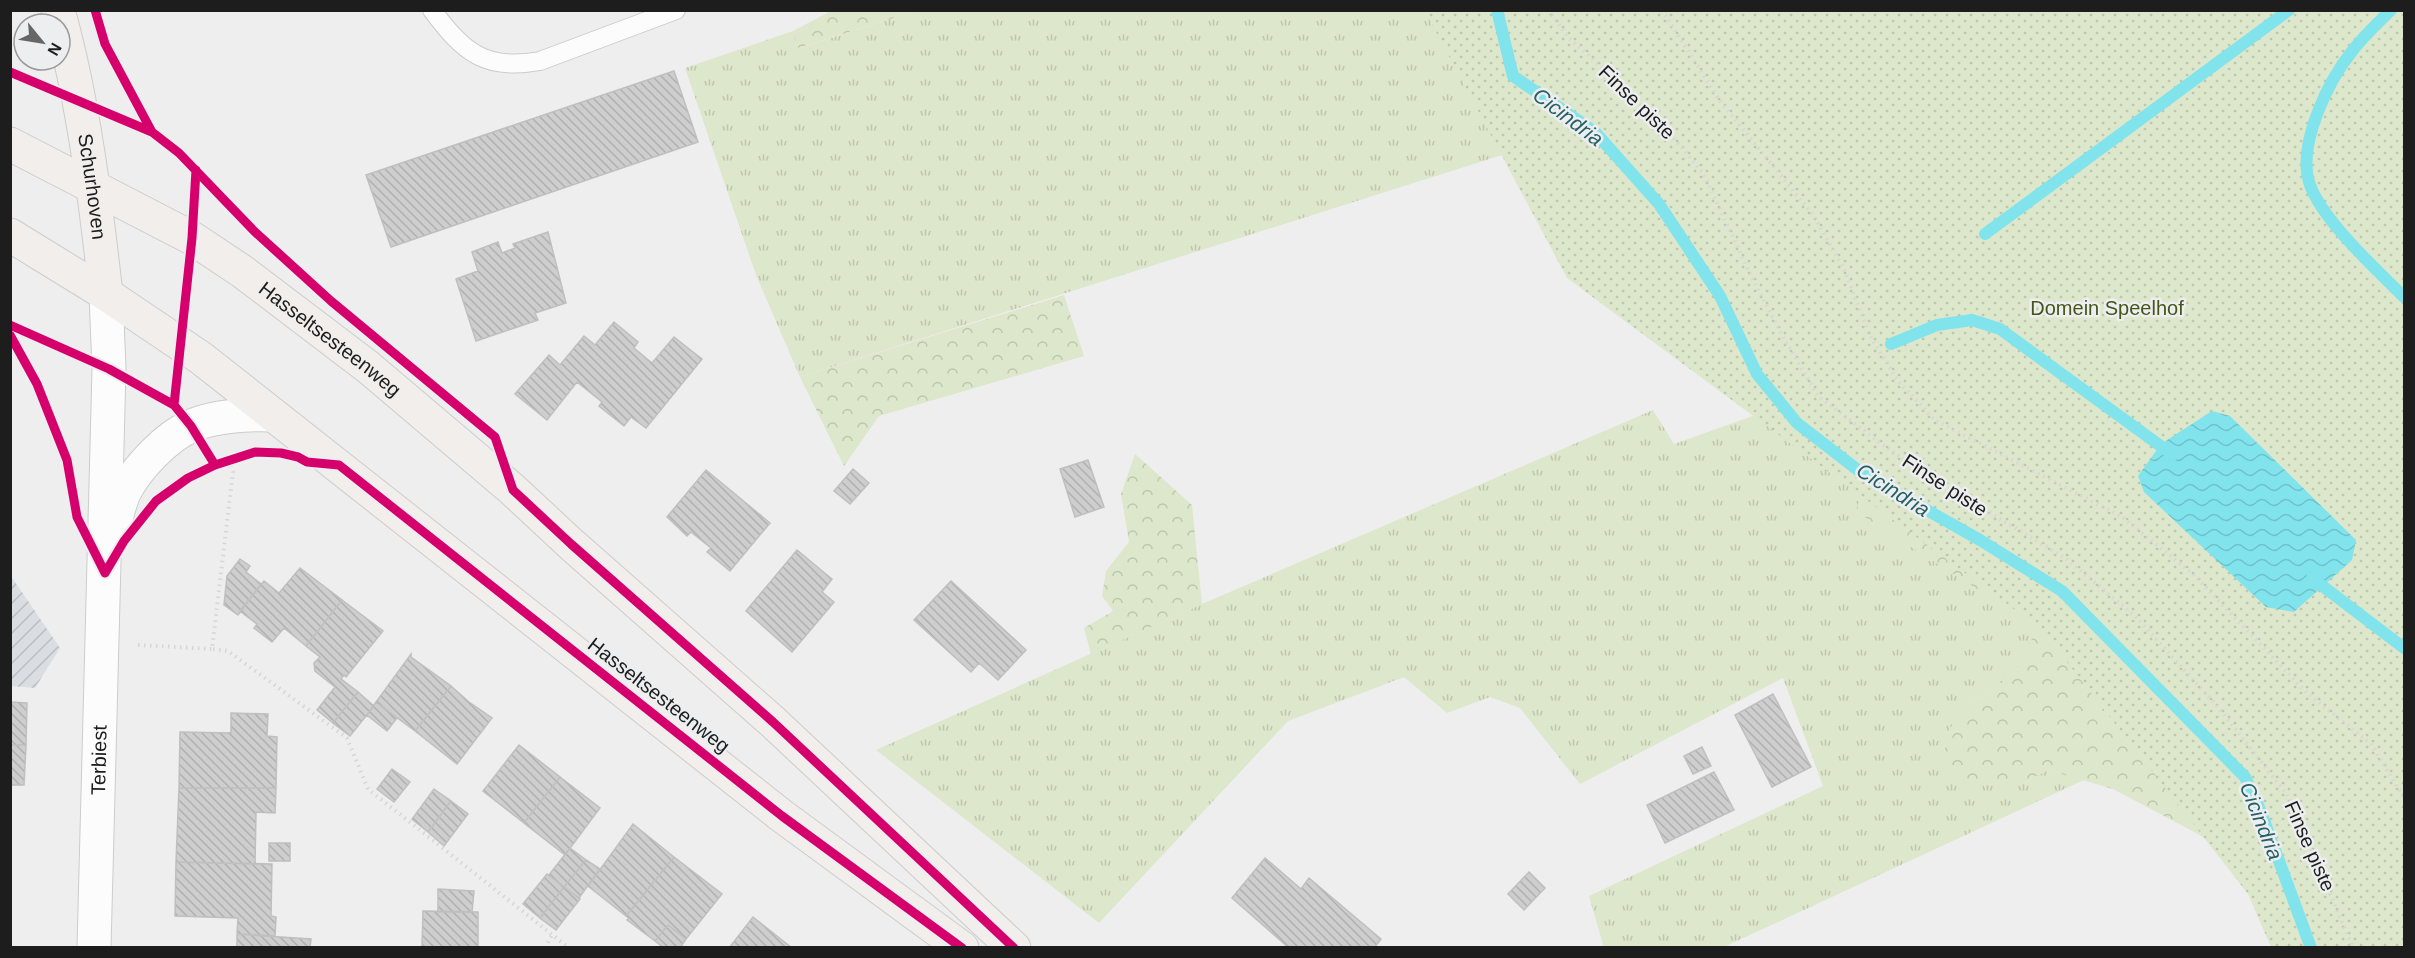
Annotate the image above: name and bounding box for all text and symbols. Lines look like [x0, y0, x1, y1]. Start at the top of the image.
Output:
north arrow [12, 12, 72, 72]
text: N [44, 40, 65, 59]
street label: Finse piste [1595, 60, 1679, 144]
water label: Cicindria [1529, 83, 1608, 150]
street label: Schurhoven [74, 132, 111, 241]
street label: Hasseltsesteenweg [255, 277, 405, 401]
park label: Domein Speelhof [2030, 297, 2184, 319]
street label: Finse piste [1898, 449, 1992, 521]
water label: Cicindria [1853, 458, 1934, 521]
street label: Hasseltsesteenweg [584, 633, 734, 757]
street label: Terbiest [87, 724, 111, 795]
water label: Cicindria [2235, 779, 2287, 863]
street label: Finse piste [2280, 797, 2340, 895]

